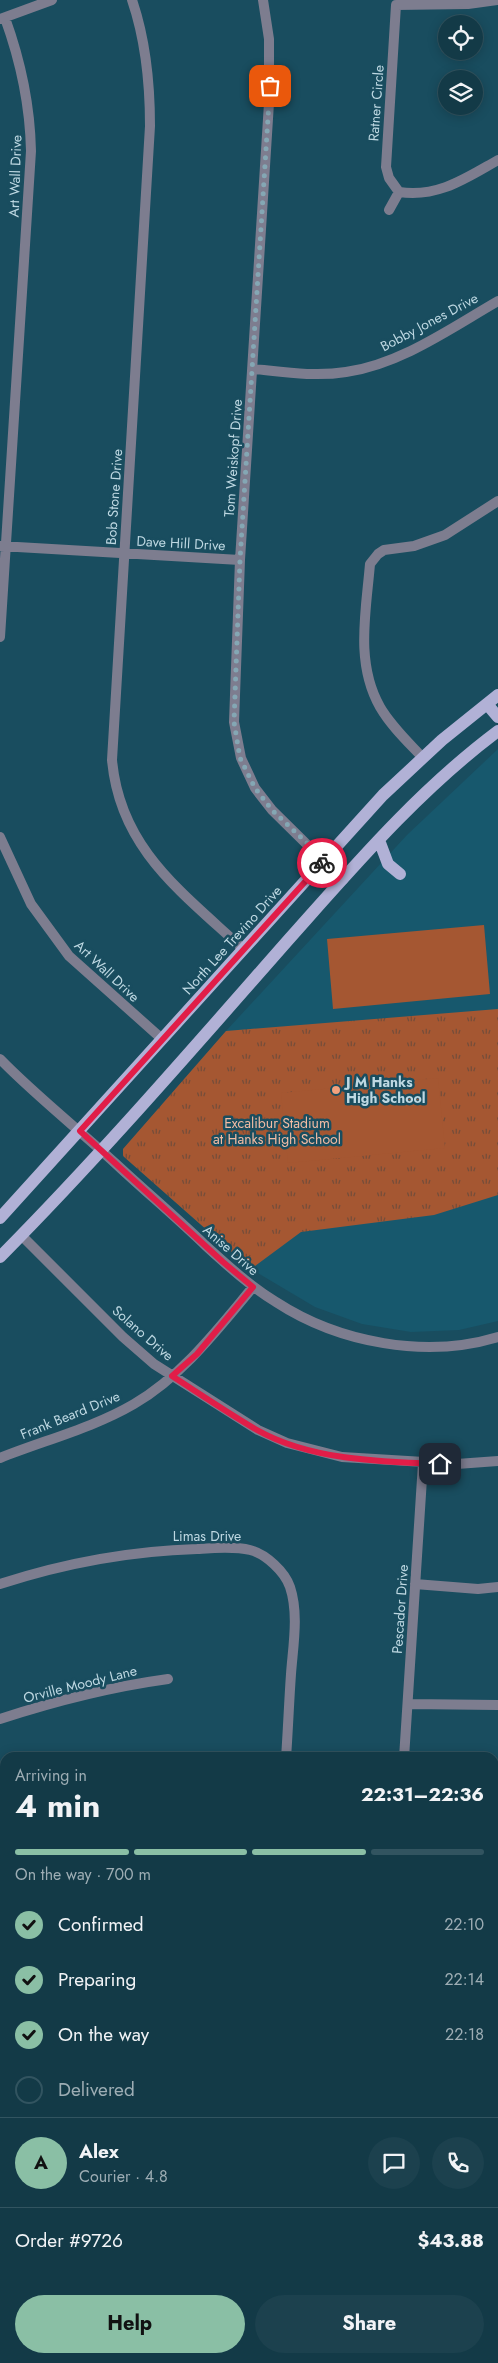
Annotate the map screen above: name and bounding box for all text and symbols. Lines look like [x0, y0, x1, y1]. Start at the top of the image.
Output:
map controls [438, 15, 483, 115]
button: locate [438, 15, 483, 60]
street label: Ratner Circle [363, 64, 389, 142]
pin [249, 65, 291, 107]
button: layers [438, 70, 483, 115]
icon: bag [256, 72, 284, 100]
street label: Art Wall Drive [4, 134, 26, 218]
street label: Bobby Jones Drive [377, 288, 481, 356]
street label: Tom Weiskopf Drive [219, 398, 247, 518]
street label: Bob Stone Drive [101, 448, 127, 546]
street label: Dave Hill Drive [136, 531, 226, 555]
courier [297, 838, 347, 888]
icon: bike [308, 849, 336, 877]
street label: North Lee Trevino Drive [178, 881, 286, 999]
street label: Art Wall Drive [70, 936, 144, 1006]
place label: J M Hanks High School [343, 1072, 426, 1108]
marker: J M Hanks High School [330, 1084, 342, 1096]
park label: Excalibur Stadium at Hanks High School [213, 1113, 341, 1149]
street label: Anise Drive [199, 1220, 263, 1280]
street label: Solano Drive [108, 1301, 178, 1365]
street label: Frank Beard Drive [17, 1386, 123, 1444]
pin [419, 1443, 461, 1485]
icon: home [426, 1450, 454, 1478]
street label: Limas Drive [173, 1526, 241, 1546]
street label: Pescador Drive [387, 1564, 413, 1654]
street label: Orville Moody Lane [21, 1660, 139, 1708]
text: Arriving in [15, 1764, 87, 1787]
text: 22:31–22:36 [361, 1781, 484, 1808]
text: 4 min [15, 1783, 100, 1829]
text: On the way · 700 m [15, 1863, 151, 1886]
icon: check [15, 1911, 43, 1939]
text: Confirmed [58, 1911, 144, 1938]
text: 22:10 [444, 1913, 484, 1936]
icon: check [15, 1966, 43, 1994]
text: Preparing [58, 1966, 136, 1993]
text: 22:14 [444, 1968, 484, 1991]
icon: check [15, 2021, 43, 2049]
text: On the way [58, 2021, 149, 2048]
text: 22:18 [445, 2023, 484, 2046]
text: Delivered [58, 2076, 135, 2103]
button: chat [368, 2137, 420, 2189]
button: phone [432, 2137, 484, 2189]
text: Alex [79, 2138, 119, 2165]
text: A [34, 2149, 48, 2176]
text: Courier · 4.8 [79, 2165, 168, 2188]
text: Order #9726 [15, 2227, 123, 2254]
text: $43.88 [417, 2227, 484, 2254]
button: Help [15, 2295, 245, 2353]
button: Share [255, 2295, 484, 2353]

